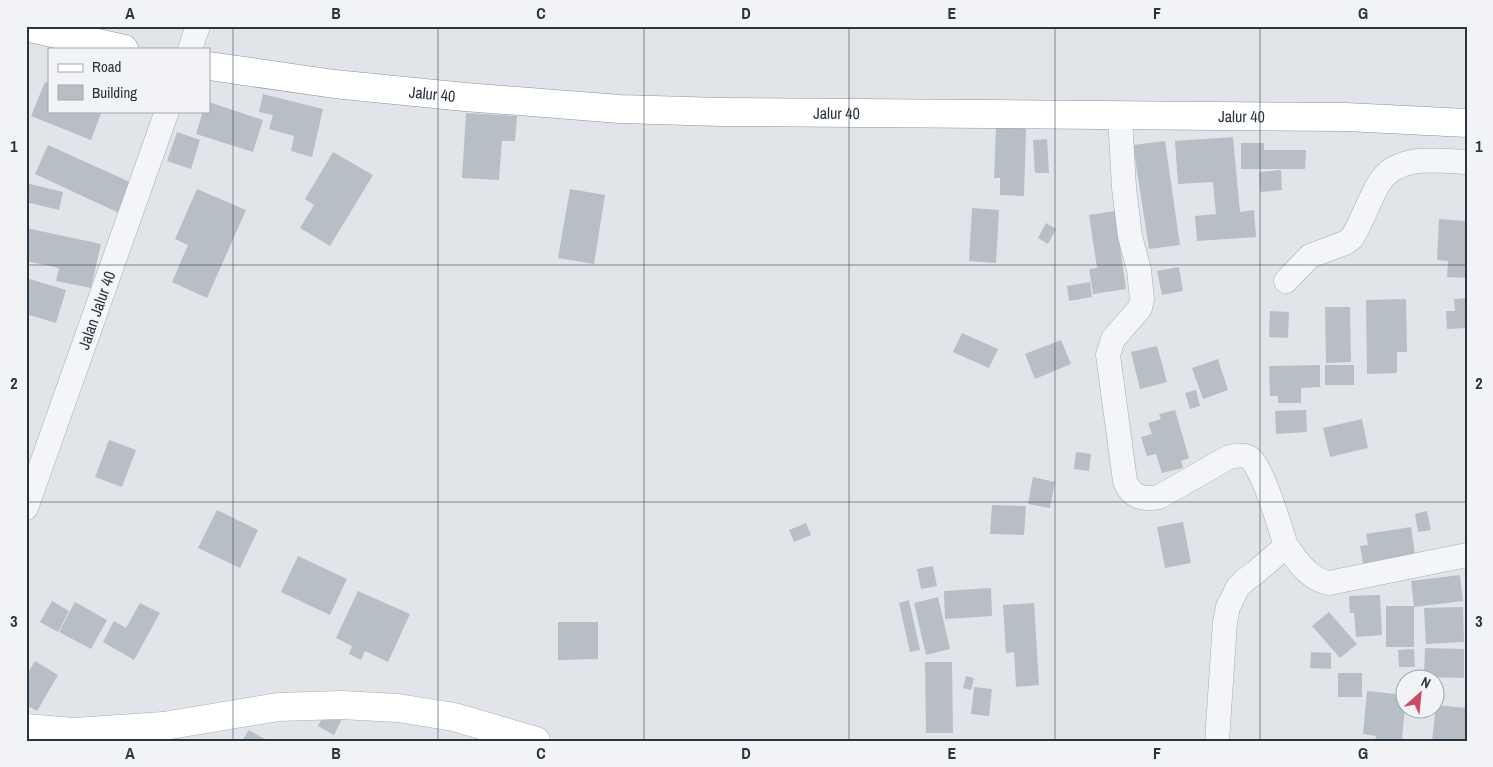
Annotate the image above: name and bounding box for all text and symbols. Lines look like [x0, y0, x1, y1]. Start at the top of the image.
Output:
text: A [125, 2, 135, 24]
text: B [331, 2, 341, 24]
text: C [536, 2, 546, 24]
text: D [741, 2, 751, 24]
text: E [948, 2, 957, 24]
text: F [1153, 2, 1161, 24]
text: G [1358, 2, 1368, 24]
legend [48, 48, 210, 112]
text: Road [92, 56, 121, 77]
street label: Jalur 40 [408, 80, 457, 107]
text: Building [92, 82, 137, 103]
street label: Jalur 40 [813, 102, 860, 124]
street label: Jalur 40 [1218, 105, 1265, 127]
text: 1 [10, 135, 18, 157]
text: 1 [1475, 135, 1483, 157]
street label: Jalan Jalur 40 [72, 268, 120, 352]
text: 2 [10, 372, 18, 394]
text: 2 [1475, 372, 1483, 394]
text: 3 [10, 610, 18, 632]
text: 3 [1475, 610, 1483, 632]
north arrow [1396, 670, 1446, 720]
text: N [1418, 673, 1434, 692]
text: A [125, 742, 135, 764]
text: B [331, 742, 341, 764]
text: C [536, 742, 546, 764]
text: D [741, 742, 751, 764]
text: E [948, 742, 957, 764]
text: F [1153, 742, 1161, 764]
text: G [1358, 742, 1368, 764]

